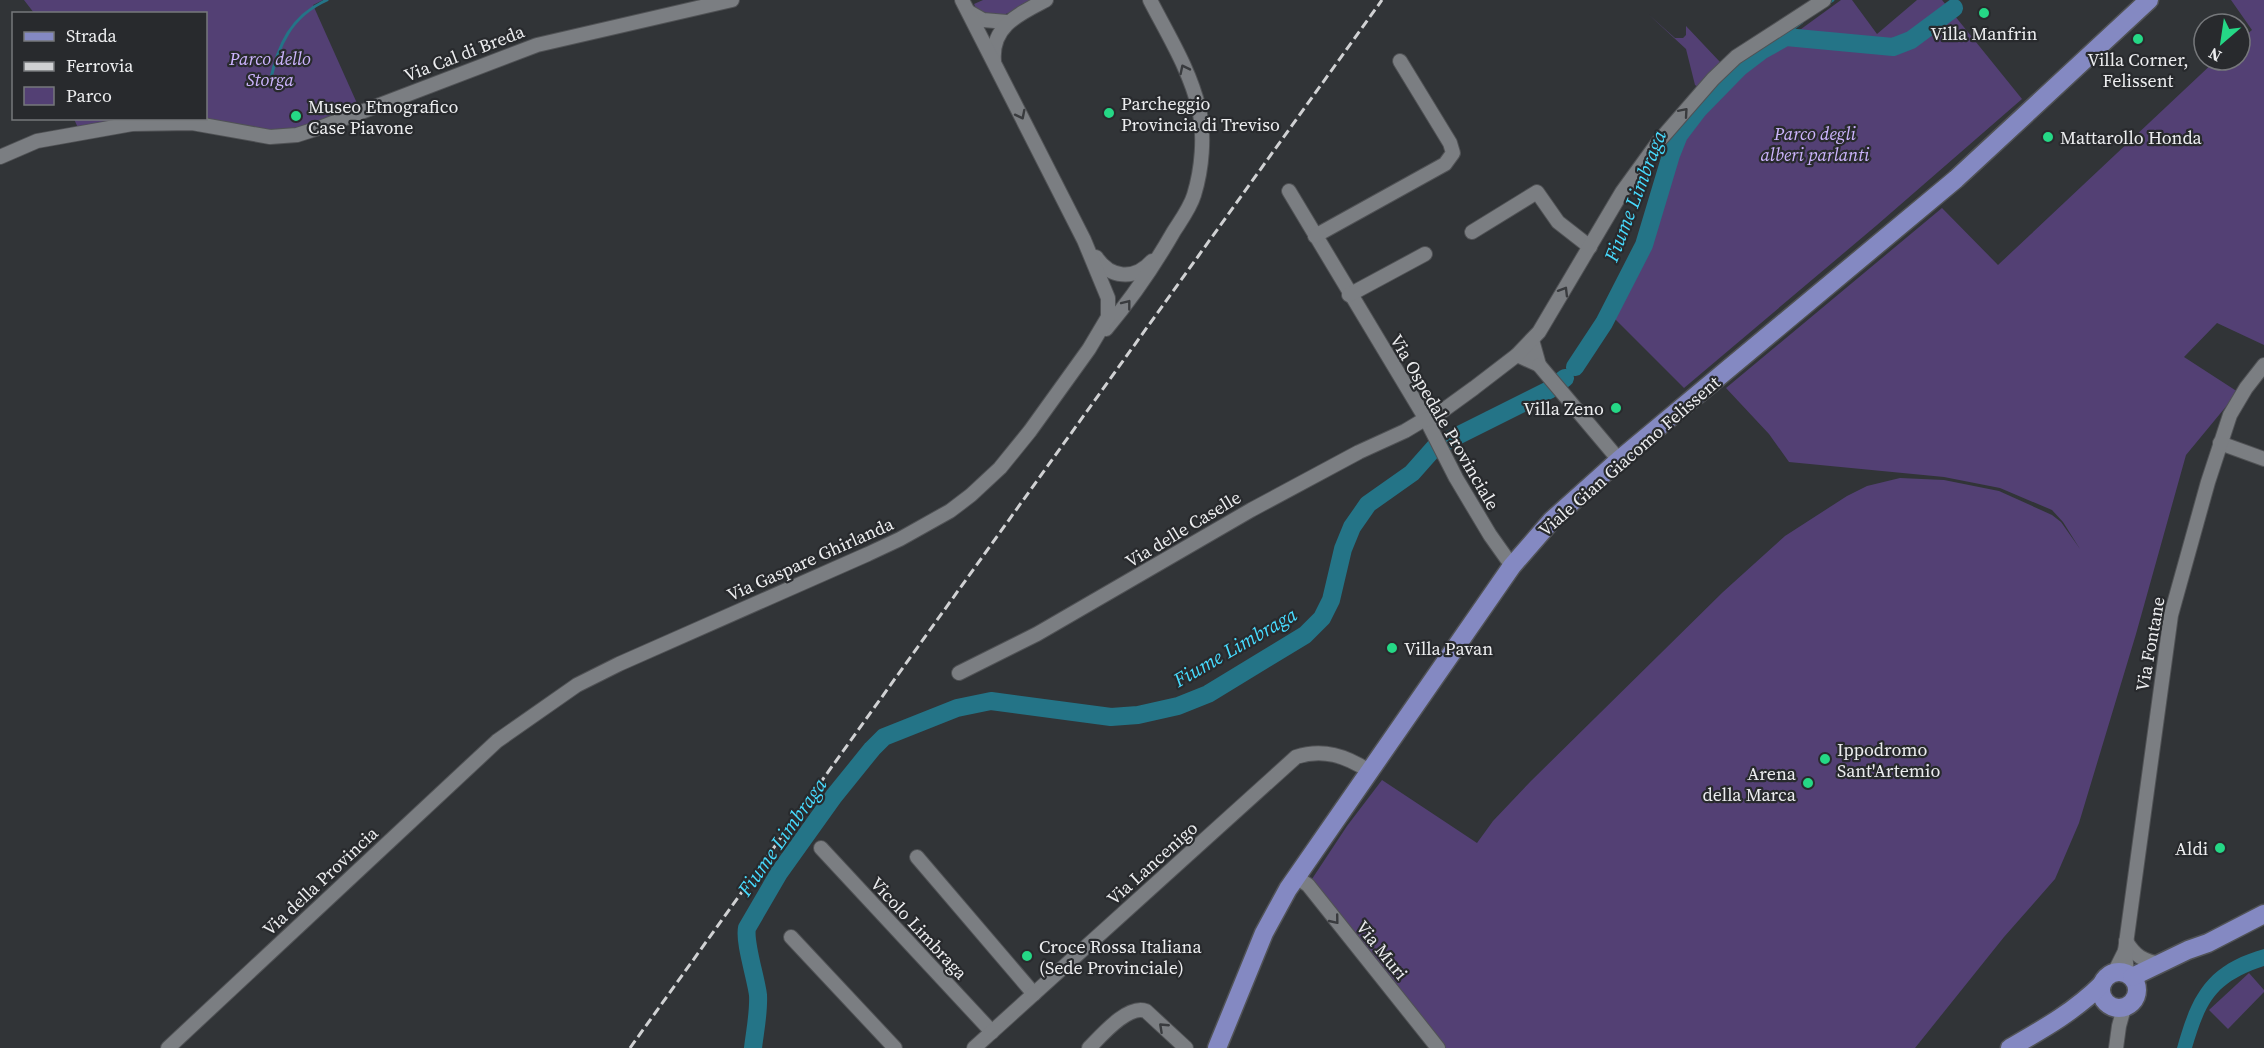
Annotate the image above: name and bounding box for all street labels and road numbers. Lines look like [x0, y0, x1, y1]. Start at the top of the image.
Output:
street label: Via Cal di Breda [400, 18, 529, 87]
street label: Via Ospedale Provinciale [1384, 329, 1506, 515]
street label: Viale Gian Giacomo Felissent [1533, 370, 1725, 542]
street label: Via delle Caselle [1120, 485, 1246, 573]
street label: Via Gaspare Ghirlanda [723, 511, 898, 607]
street label: Via Fontane [2129, 595, 2171, 693]
street label: Via Lancenigo [1101, 815, 1203, 911]
street label: Via della Provincia [257, 820, 384, 941]
street label: Vicolo Limbraga [865, 871, 974, 985]
street label: Via Muri [1350, 915, 1414, 985]

